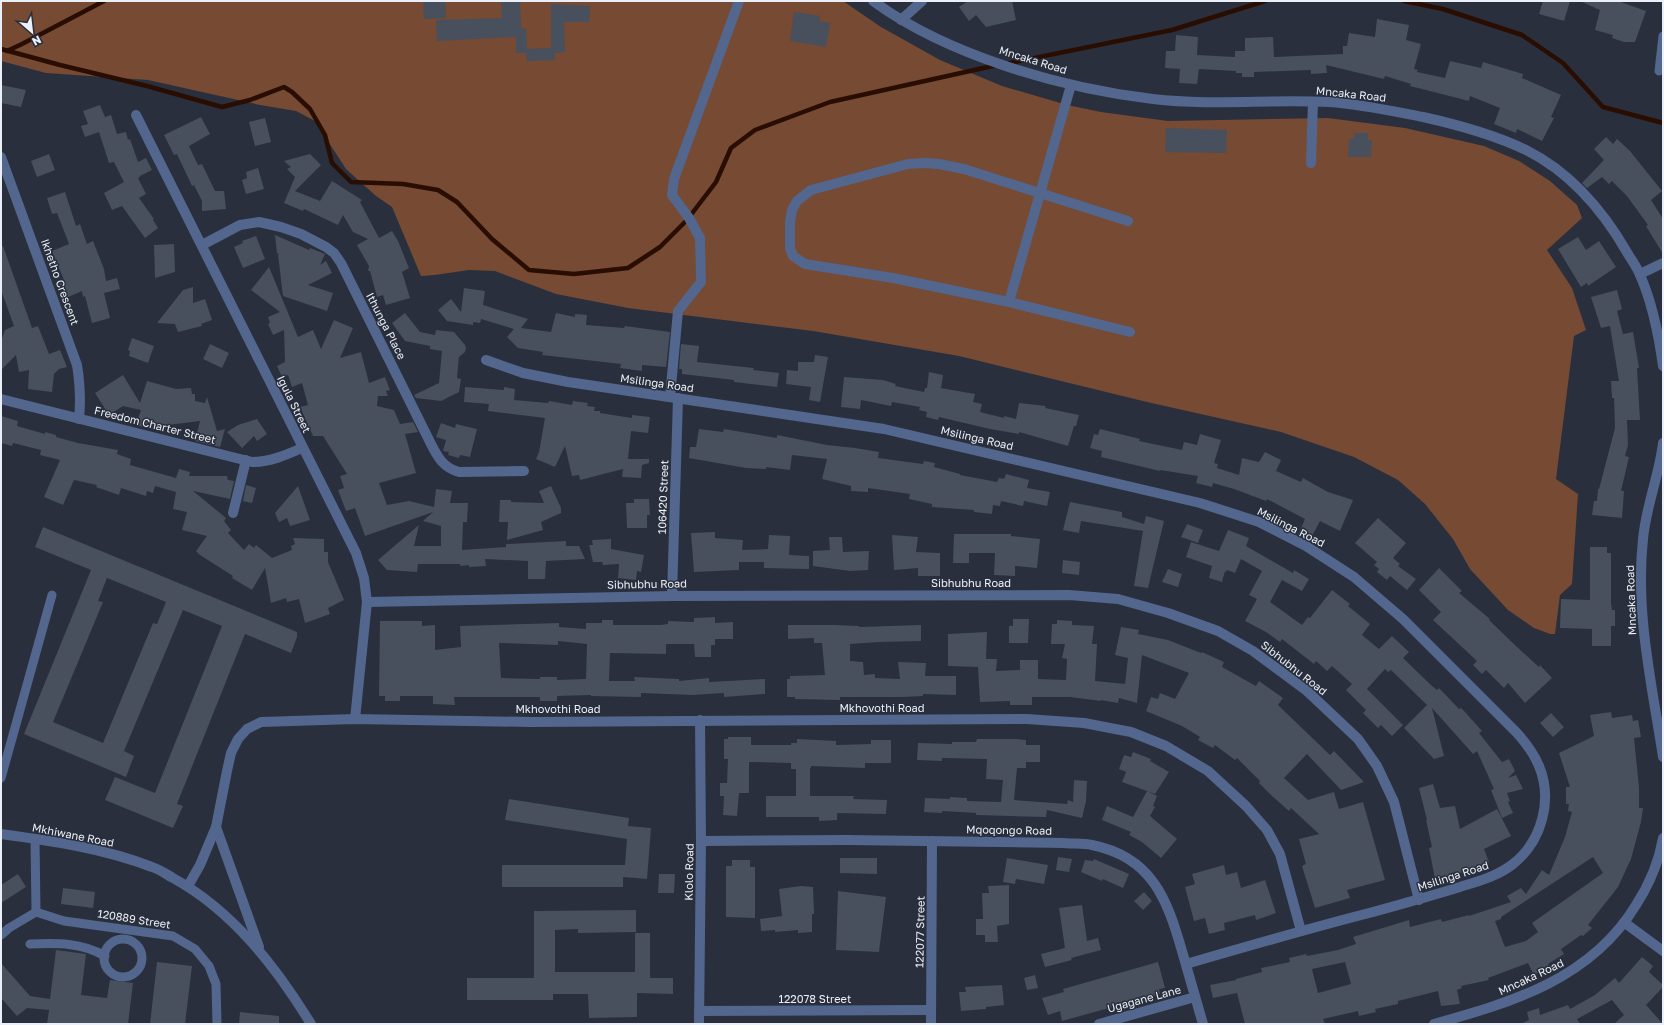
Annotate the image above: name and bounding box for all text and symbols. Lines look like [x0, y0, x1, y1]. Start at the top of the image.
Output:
north arrow [12, 12, 52, 52]
text: N [30, 34, 44, 49]
street label: Mncaka Road [998, 43, 1069, 76]
street label: Mncaka Road [1315, 83, 1387, 104]
street label: Ikhetho Crescent [39, 237, 82, 327]
street label: Ithunga Place [364, 290, 409, 361]
street label: Msilinga Road [619, 371, 695, 394]
street label: Igula Street [275, 373, 314, 434]
street label: Freedom Charter Street [93, 403, 217, 446]
street label: Msilinga Road [940, 423, 1015, 452]
street label: 106420 Street [655, 460, 670, 534]
street label: Msilinga Road [1255, 504, 1327, 549]
street label: Mncaka Road [1623, 565, 1638, 635]
street label: Sibhubhu Road [607, 576, 687, 591]
street label: Sibhubhu Road [931, 576, 1011, 589]
street label: Sibhubhu Road [1259, 638, 1330, 697]
street label: Mkhovothi Road [839, 701, 925, 714]
street label: Mkhovothi Road [515, 702, 601, 715]
street label: Mkhiwane Road [31, 820, 115, 849]
street label: Mqoqongo Road [966, 822, 1052, 837]
street label: Klolo Road [682, 843, 695, 901]
street label: Msilinga Road [1416, 858, 1490, 893]
street label: 122077 Street [912, 896, 927, 968]
street label: 120889 Street [97, 906, 172, 931]
street label: Mncaka Road [1496, 956, 1565, 997]
street label: Ugagane Lane [1106, 982, 1182, 1015]
street label: 122078 Street [779, 992, 851, 1005]

